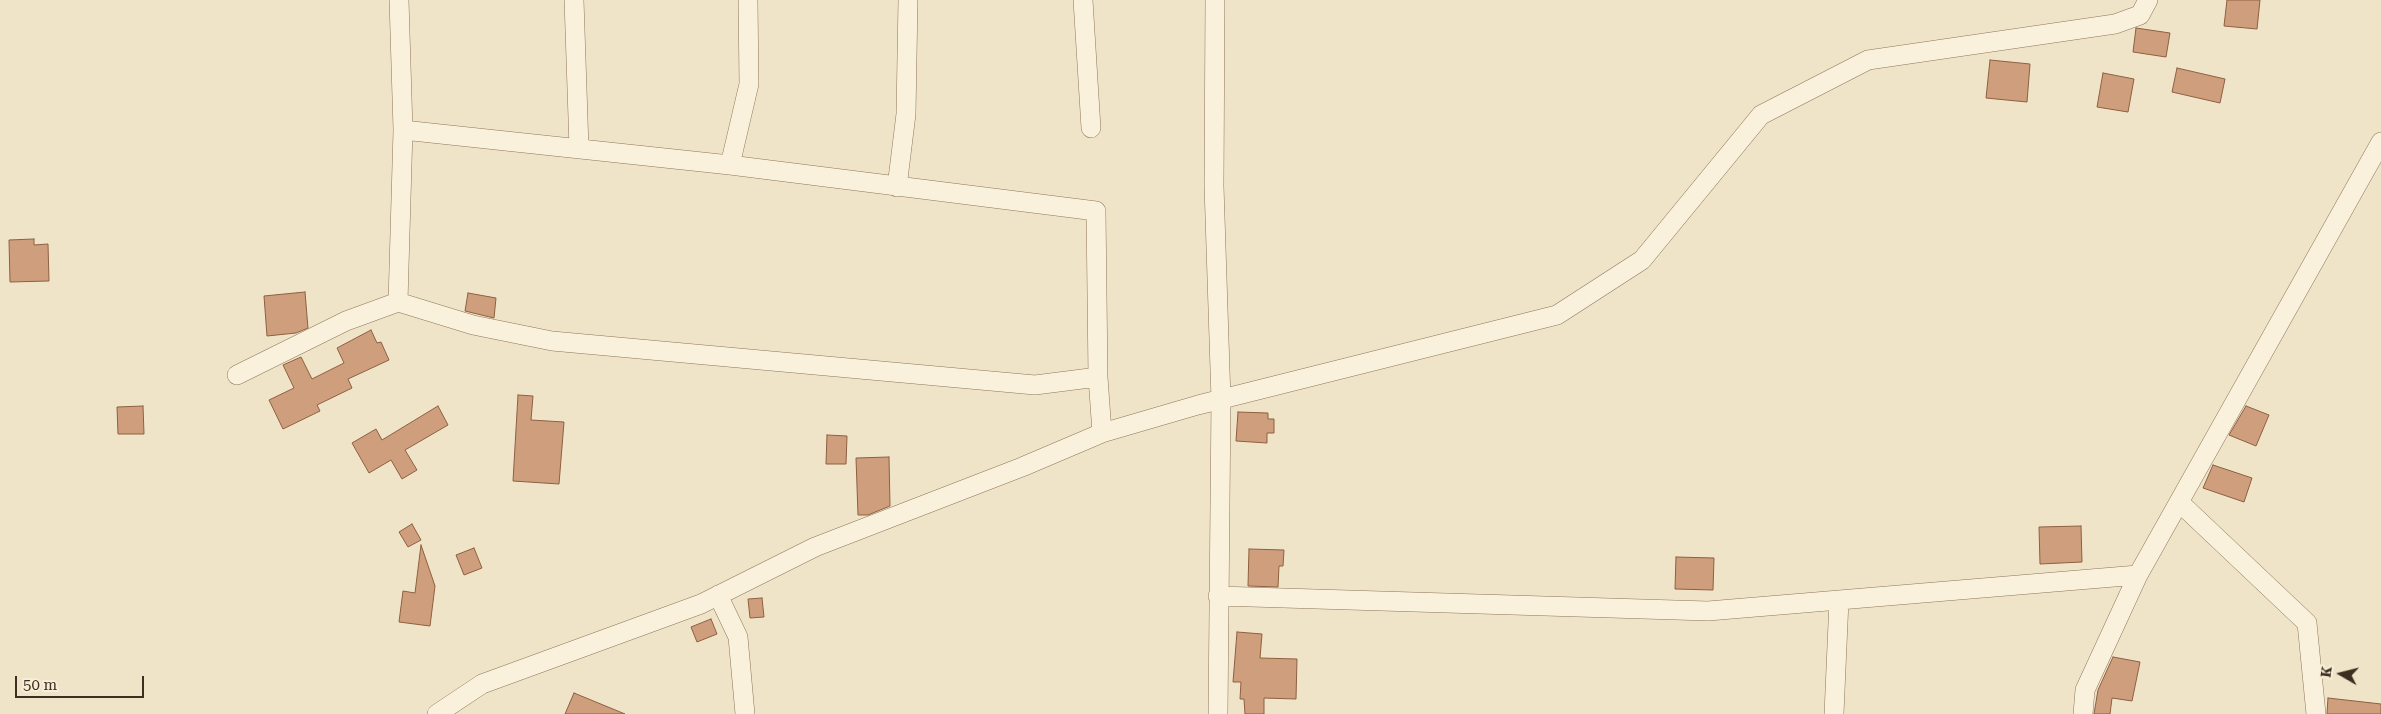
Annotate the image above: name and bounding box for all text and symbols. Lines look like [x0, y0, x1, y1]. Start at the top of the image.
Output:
north arrow [2316, 649, 2366, 699]
text: K [2317, 665, 2335, 678]
scale bar [18, 666, 146, 698]
text: 50 m [23, 676, 57, 694]

